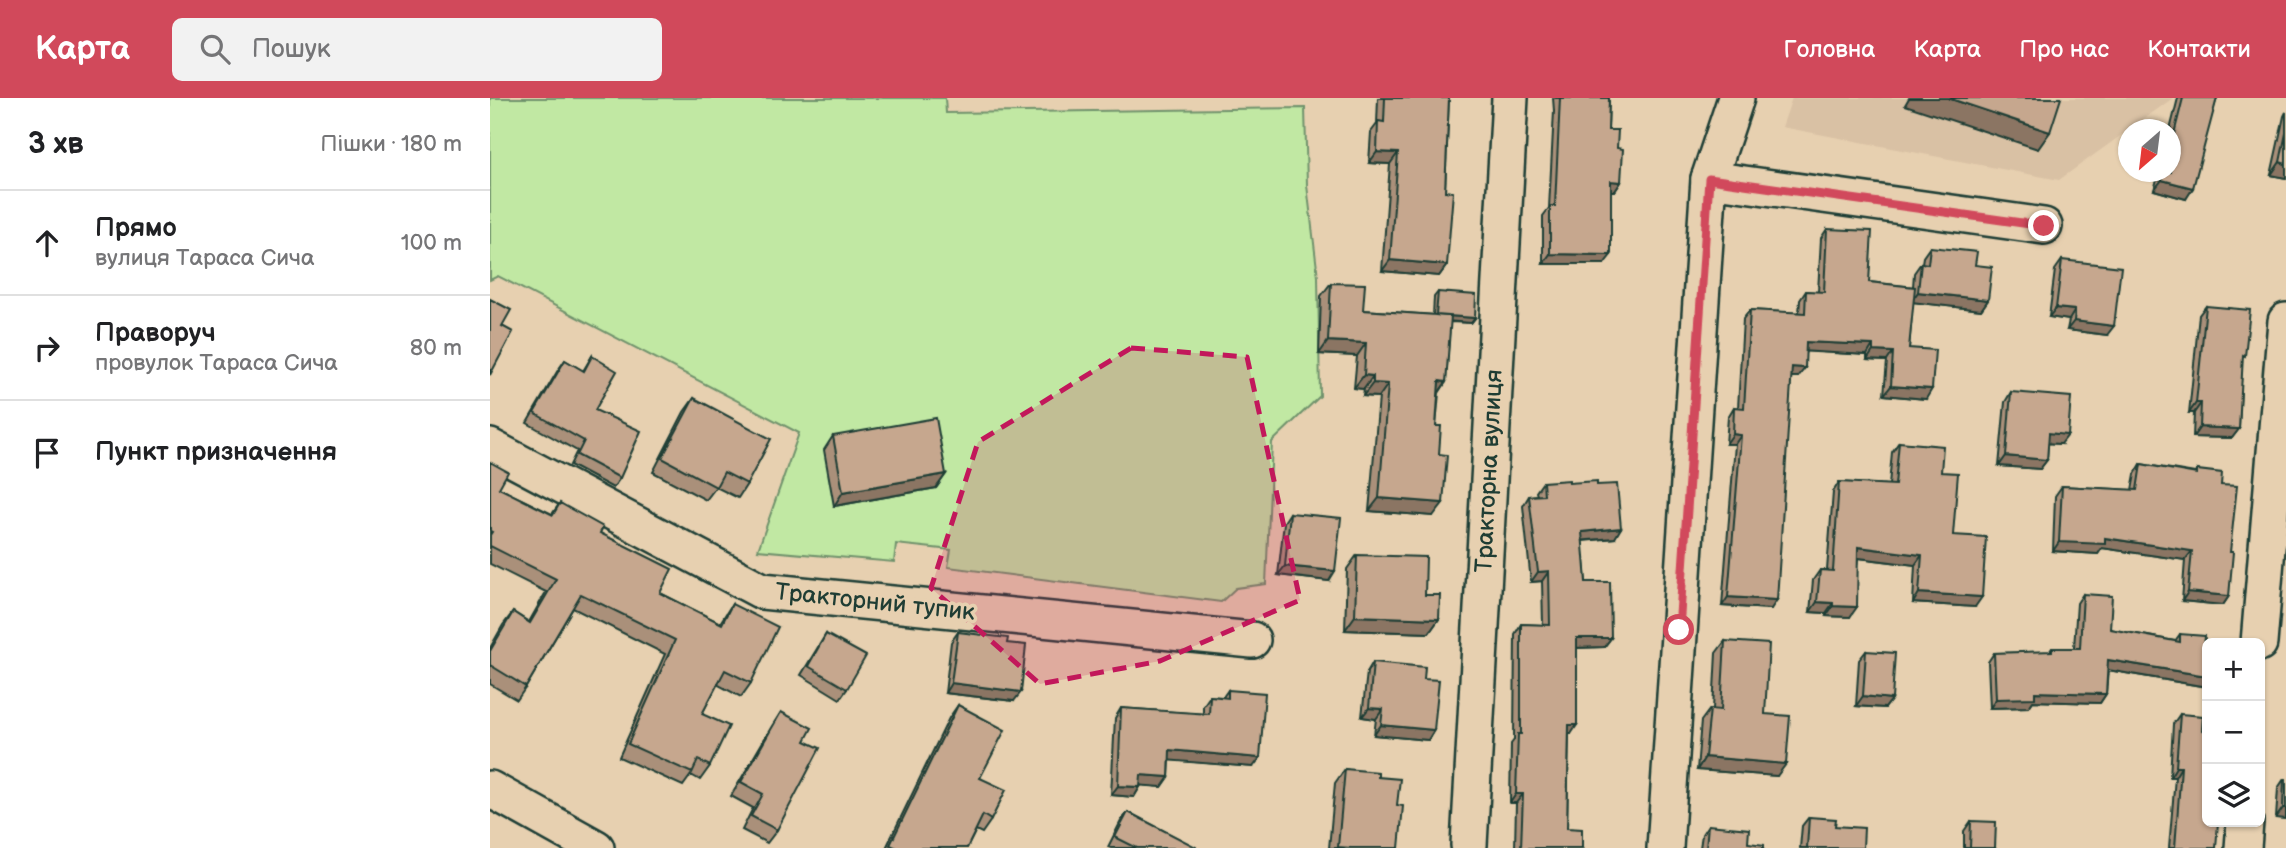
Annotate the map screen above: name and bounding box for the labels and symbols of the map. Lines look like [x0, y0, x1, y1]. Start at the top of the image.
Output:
north arrow [2118, 119, 2181, 182]
route end [2028, 210, 2059, 241]
street label: Тракторна вулиця [1469, 369, 1509, 573]
street label: Тракторний тупик [774, 577, 976, 627]
route start [1663, 614, 1694, 645]

